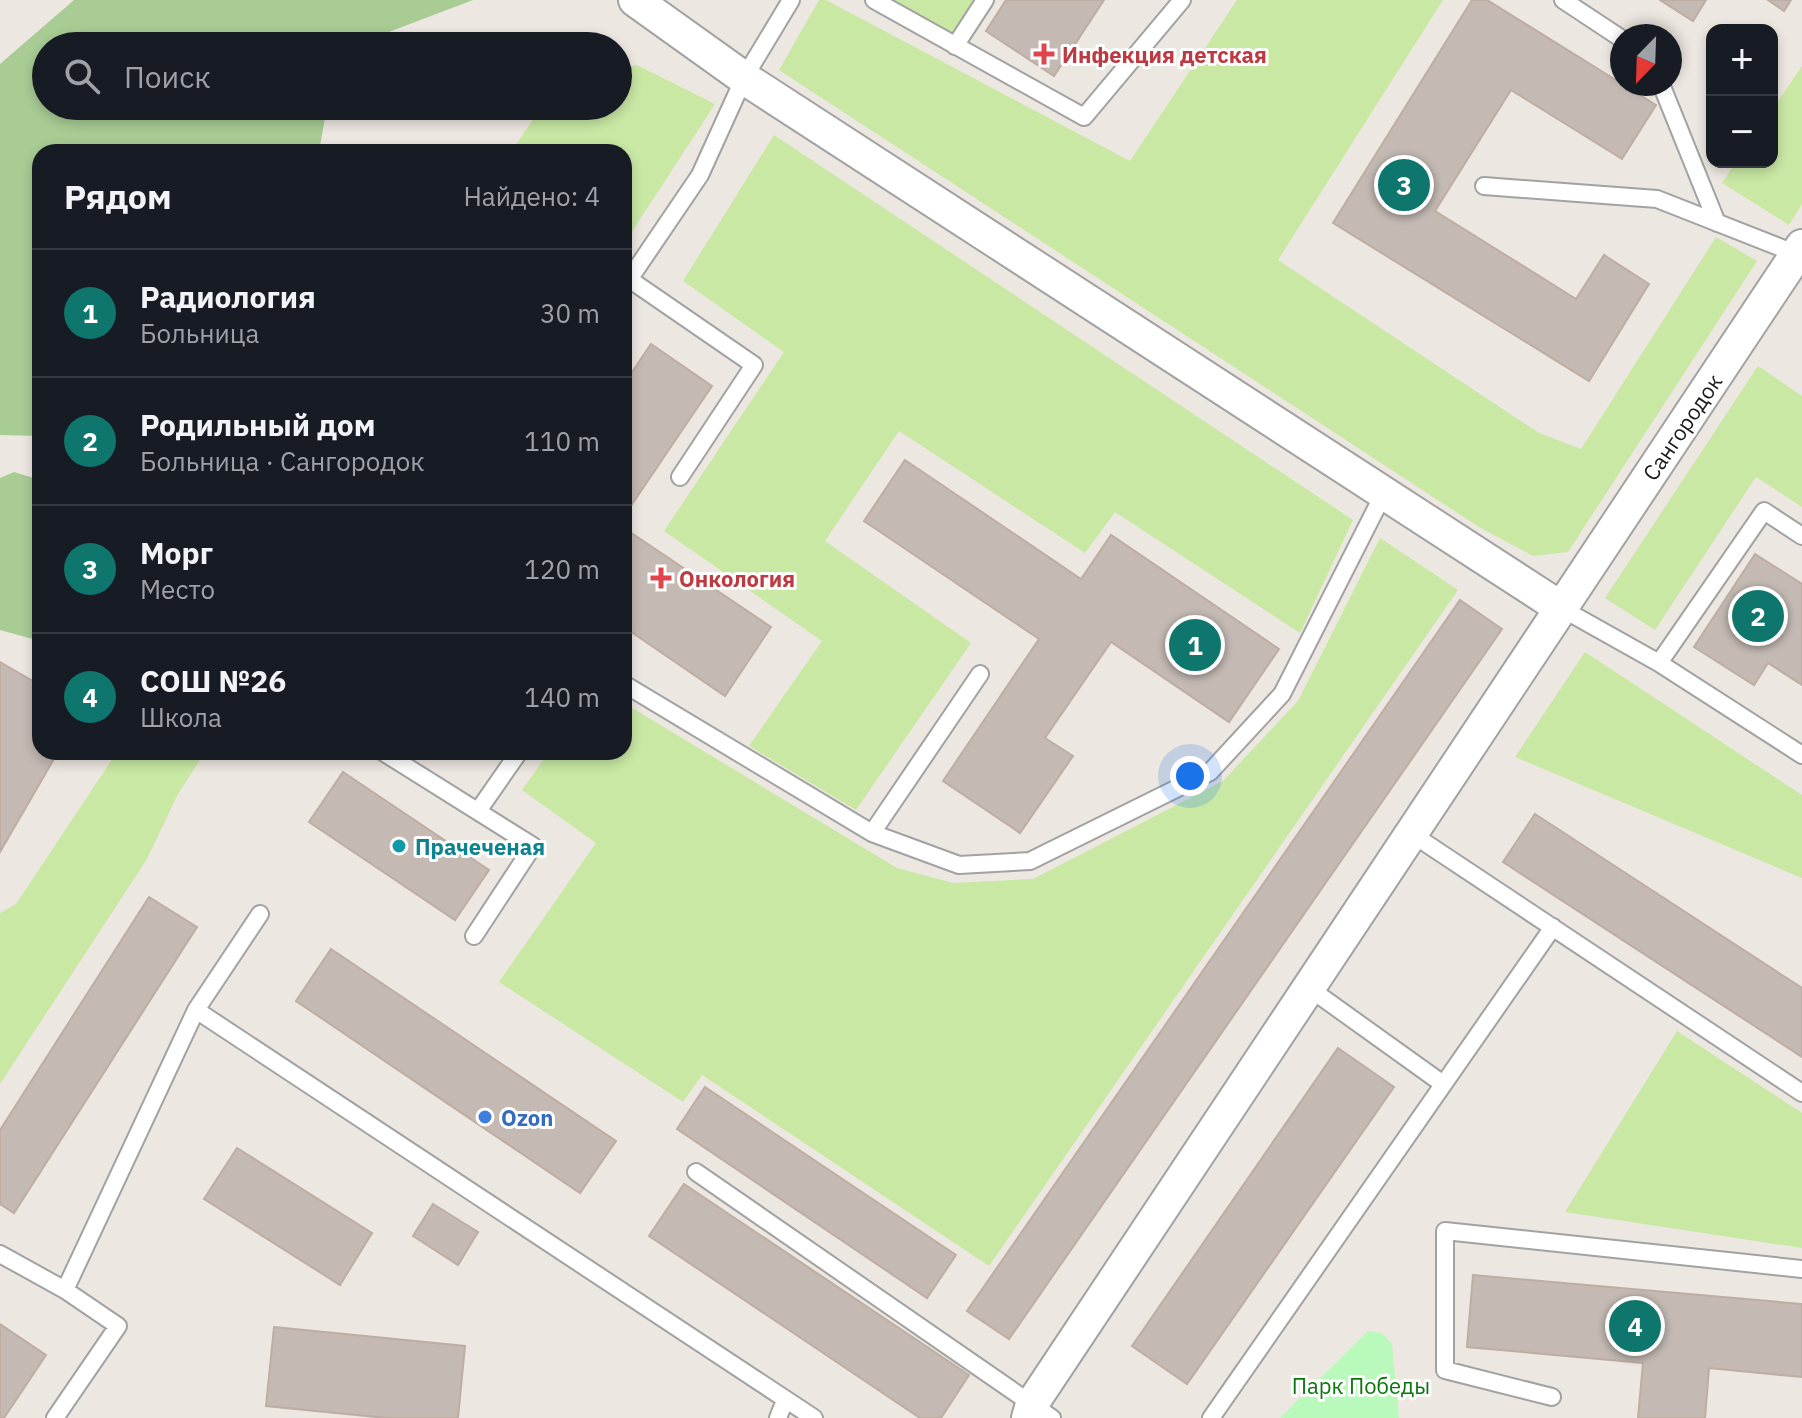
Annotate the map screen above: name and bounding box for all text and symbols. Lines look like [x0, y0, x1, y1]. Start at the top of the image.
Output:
north arrow [1610, 24, 1682, 96]
map controls [1706, 24, 1778, 168]
button: + [1706, 24, 1778, 96]
search box [32, 32, 632, 120]
place label: Инфекция детская [1062, 40, 1267, 69]
marker: Инфекция детская [1033, 43, 1055, 65]
icon: search [60, 54, 104, 98]
text: Поиск [124, 57, 211, 96]
button: − [1706, 96, 1778, 168]
pin: 3 [1378, 155, 1430, 215]
text: Рядом [64, 174, 172, 218]
text: Найдено: 4 [463, 179, 600, 213]
text: Радиология [140, 277, 316, 316]
text: 1 [82, 296, 98, 330]
text: 30 m [540, 296, 600, 330]
text: Больница [140, 316, 259, 350]
street label: Сангородок [1636, 368, 1728, 486]
text: Родильный дом [140, 405, 375, 444]
text: 2 [82, 424, 98, 458]
text: 110 m [524, 424, 600, 458]
text: Больница · Сангородок [140, 444, 425, 478]
text: Морг [140, 533, 213, 572]
text: 3 [82, 552, 98, 586]
text: 120 m [524, 552, 600, 586]
place label: Онкология [679, 564, 795, 593]
marker: Онкология [650, 567, 672, 589]
text: Место [140, 572, 215, 606]
pin: 2 [1732, 586, 1784, 646]
pin: 1 [1169, 615, 1221, 675]
text: СОШ №26 [140, 661, 286, 700]
text: 4 [82, 680, 98, 714]
text: 140 m [524, 680, 600, 714]
text: Школа [140, 700, 222, 734]
your location [1170, 756, 1210, 796]
place label: Прачеченая [415, 832, 545, 861]
marker: Прачеченая [390, 837, 408, 855]
place label: Ozon [501, 1103, 553, 1132]
marker: Ozon [476, 1108, 494, 1126]
pin: 4 [1609, 1296, 1661, 1356]
park label: Парк Победы [1292, 1371, 1430, 1400]

